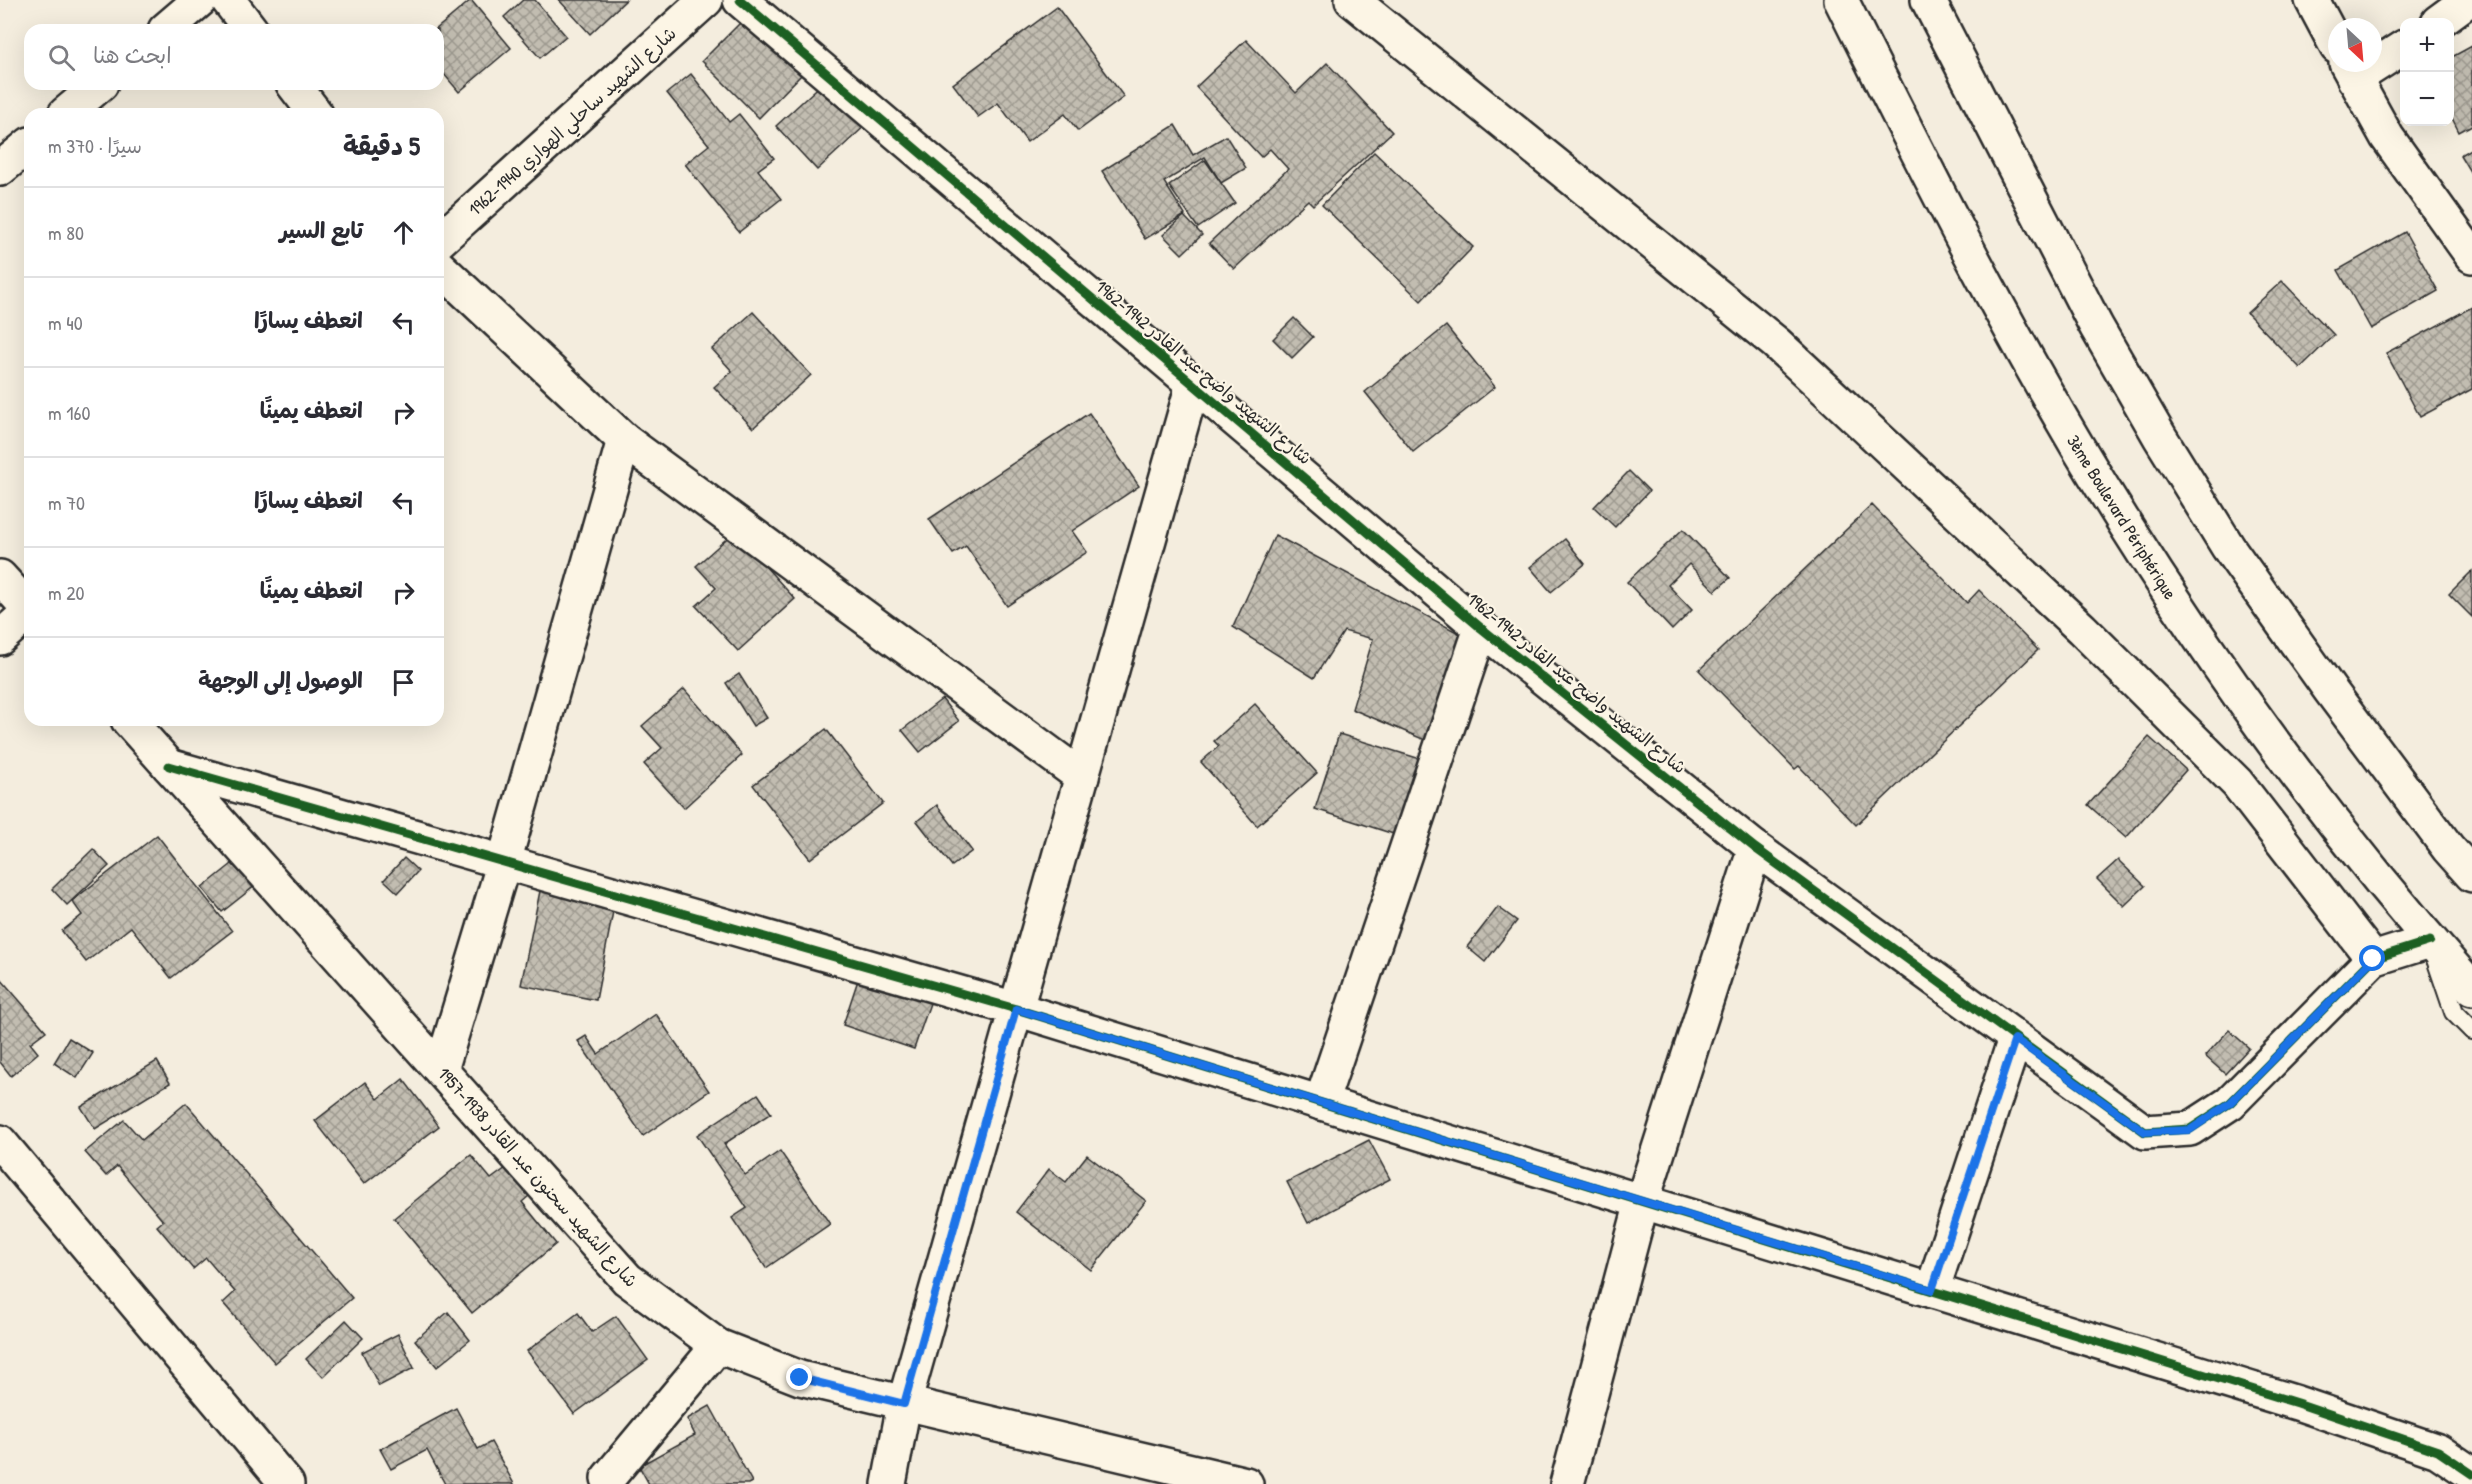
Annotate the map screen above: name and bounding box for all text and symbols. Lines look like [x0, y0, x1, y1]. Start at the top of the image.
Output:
north arrow [2328, 18, 2382, 72]
map controls [2400, 18, 2454, 126]
button: + [2400, 18, 2454, 72]
street label: شارع الشهيد ساحلي الهواري 1940-1962 [463, 21, 684, 224]
search box [24, 24, 444, 90]
text: ابحث هنا [93, 40, 172, 70]
icon: search [45, 41, 78, 74]
button: − [2400, 72, 2454, 126]
text: 5 دقيقة [343, 128, 420, 163]
text: سيرًا · 370 m [48, 132, 142, 159]
text: تابع السير [280, 215, 363, 245]
icon: ahead [387, 216, 420, 249]
text: 80 m [48, 219, 84, 246]
street label: شارع الشهيد واضح عبد القادر 1942-1962 [1091, 274, 1317, 470]
text: انعطف يسارًا [254, 305, 363, 335]
icon: left [387, 306, 420, 339]
text: 40 m [48, 309, 83, 336]
text: انعطف يمينًا [260, 395, 363, 425]
icon: right [387, 396, 420, 429]
text: 160 m [48, 399, 90, 426]
street label: 3ème Boulevard Périphérique [2061, 430, 2183, 604]
text: انعطف يسارًا [254, 485, 363, 515]
icon: left [387, 486, 420, 519]
text: 70 m [48, 489, 85, 516]
text: انعطف يمينًا [260, 575, 363, 605]
icon: right [387, 576, 420, 609]
text: 20 m [48, 579, 85, 606]
street label: شارع الشهيد واضح عبد القادر 1942-1962 [1462, 587, 1692, 779]
text: الوصول إلى الوجهة [198, 665, 363, 695]
icon: arrive [387, 666, 420, 699]
route start [2359, 945, 2385, 971]
street label: شارع الشهيد سحنون عبد القادر 1938-1957 [432, 1062, 644, 1292]
route end [786, 1364, 812, 1390]

